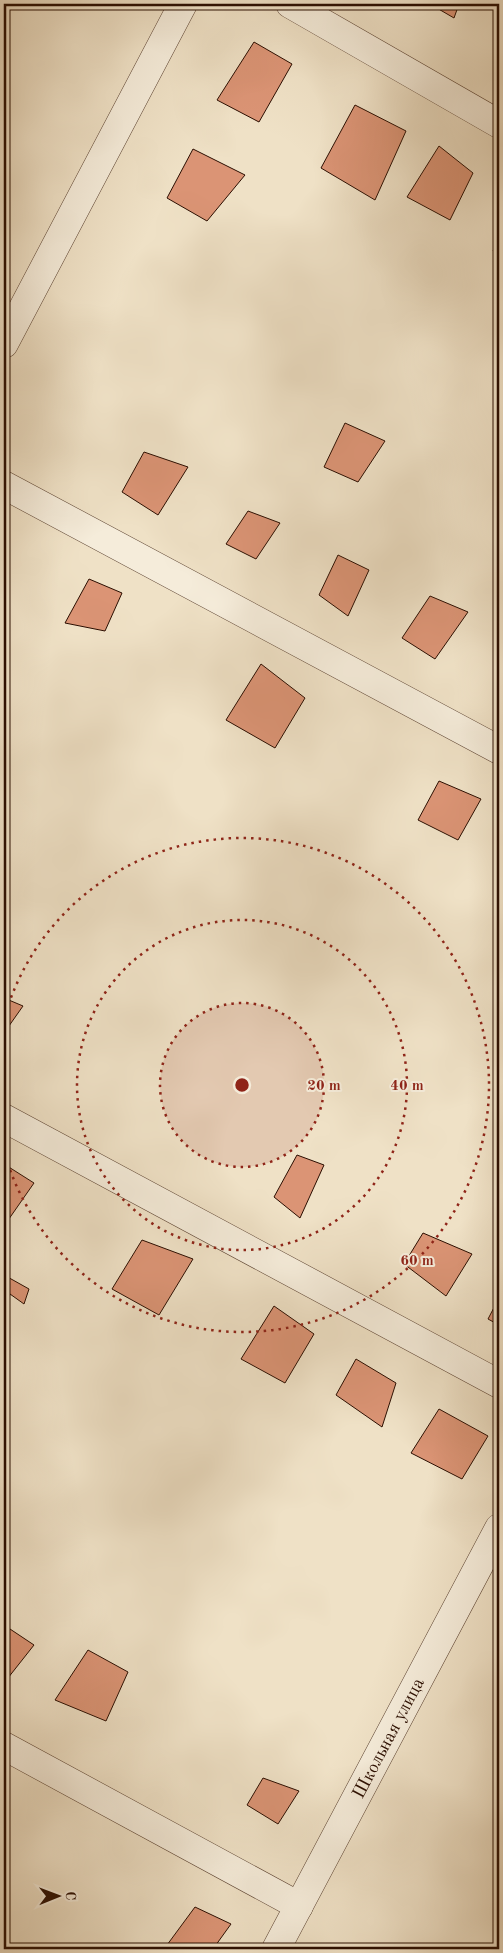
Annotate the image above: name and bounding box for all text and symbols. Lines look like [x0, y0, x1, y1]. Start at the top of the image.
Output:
centre of rings [233, 1076, 251, 1094]
text: 20 m [307, 1079, 341, 1094]
text: 40 m [390, 1079, 424, 1094]
text: 60 m [400, 1254, 434, 1269]
street label: Школьная улица [350, 1675, 428, 1802]
north arrow [32, 1870, 82, 1920]
text: С [63, 1891, 77, 1901]

